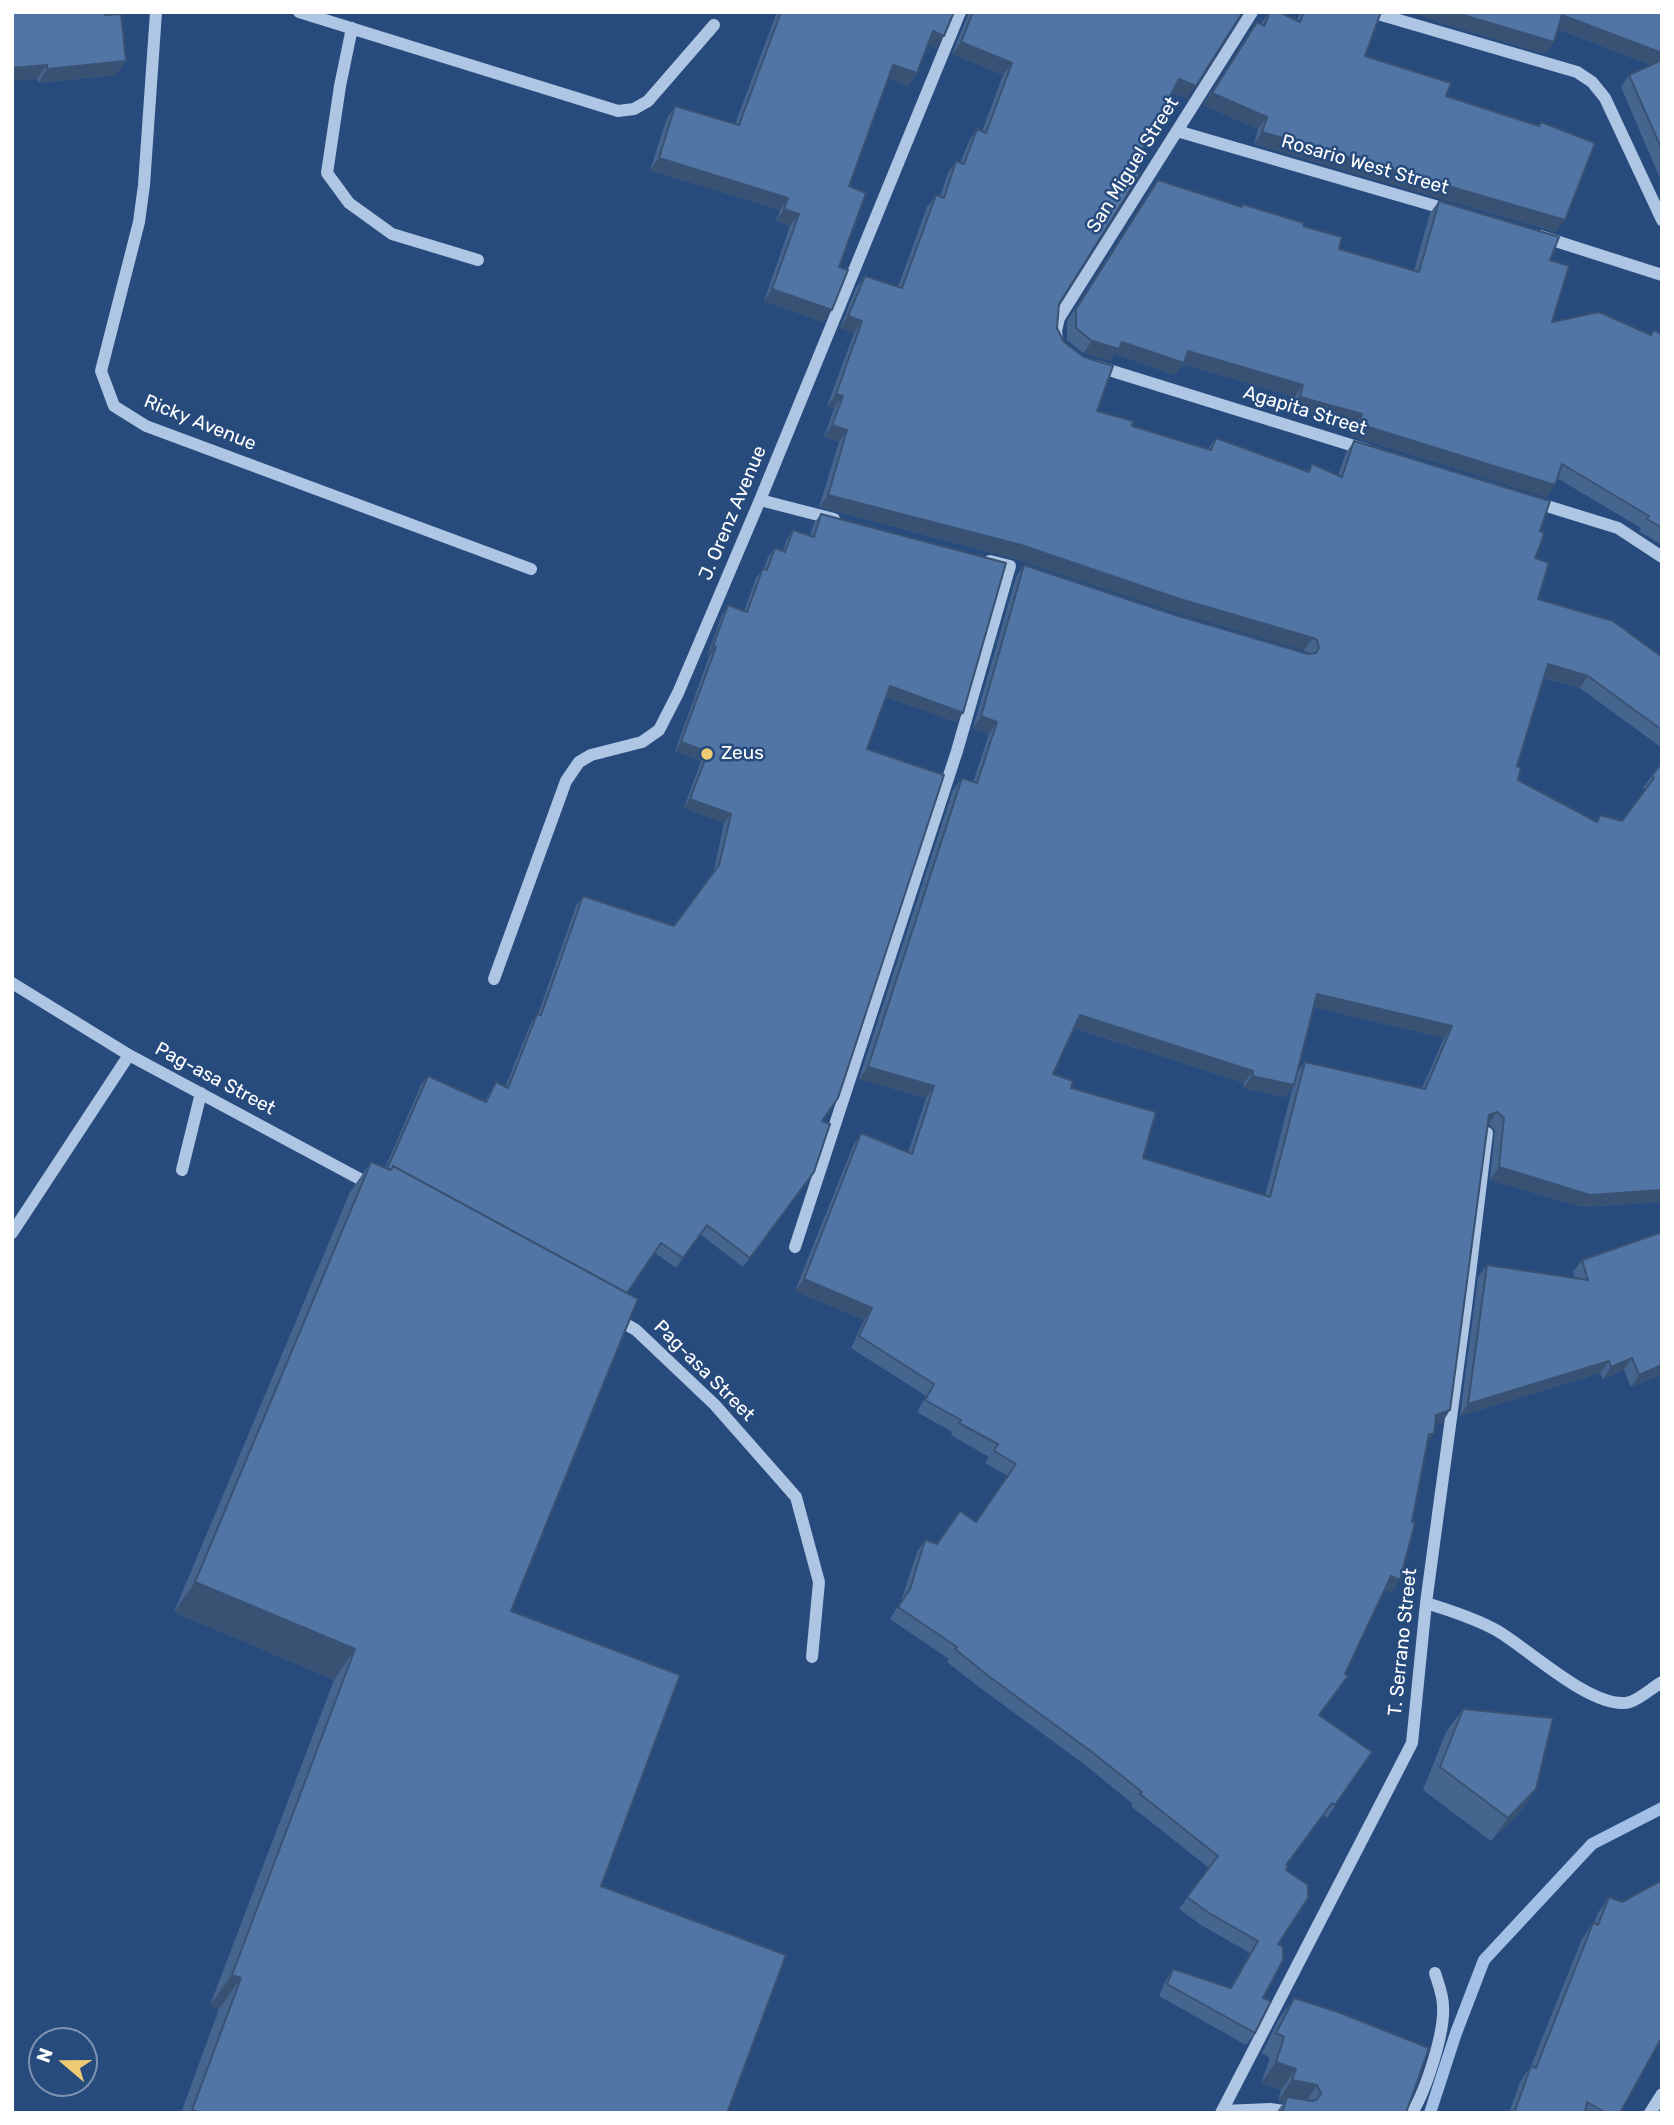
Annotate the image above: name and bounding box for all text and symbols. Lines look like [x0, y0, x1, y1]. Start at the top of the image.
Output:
street label: San Miguel Street [1082, 93, 1184, 237]
street label: Rosario West Street [1279, 130, 1451, 200]
street label: Agapita Street [1241, 381, 1369, 441]
street label: Ricky Avenue [141, 390, 259, 456]
street label: J. Orenz Avenue [694, 442, 772, 584]
place label: Zeus [721, 743, 764, 765]
marker: Zeus [699, 746, 715, 762]
street label: Pag-asa Street [151, 1038, 279, 1120]
street label: Pag-asa Street [649, 1316, 759, 1426]
street label: T. Serrano Street [1384, 1567, 1422, 1717]
north arrow [28, 2027, 98, 2097]
text: N [32, 2045, 58, 2066]

